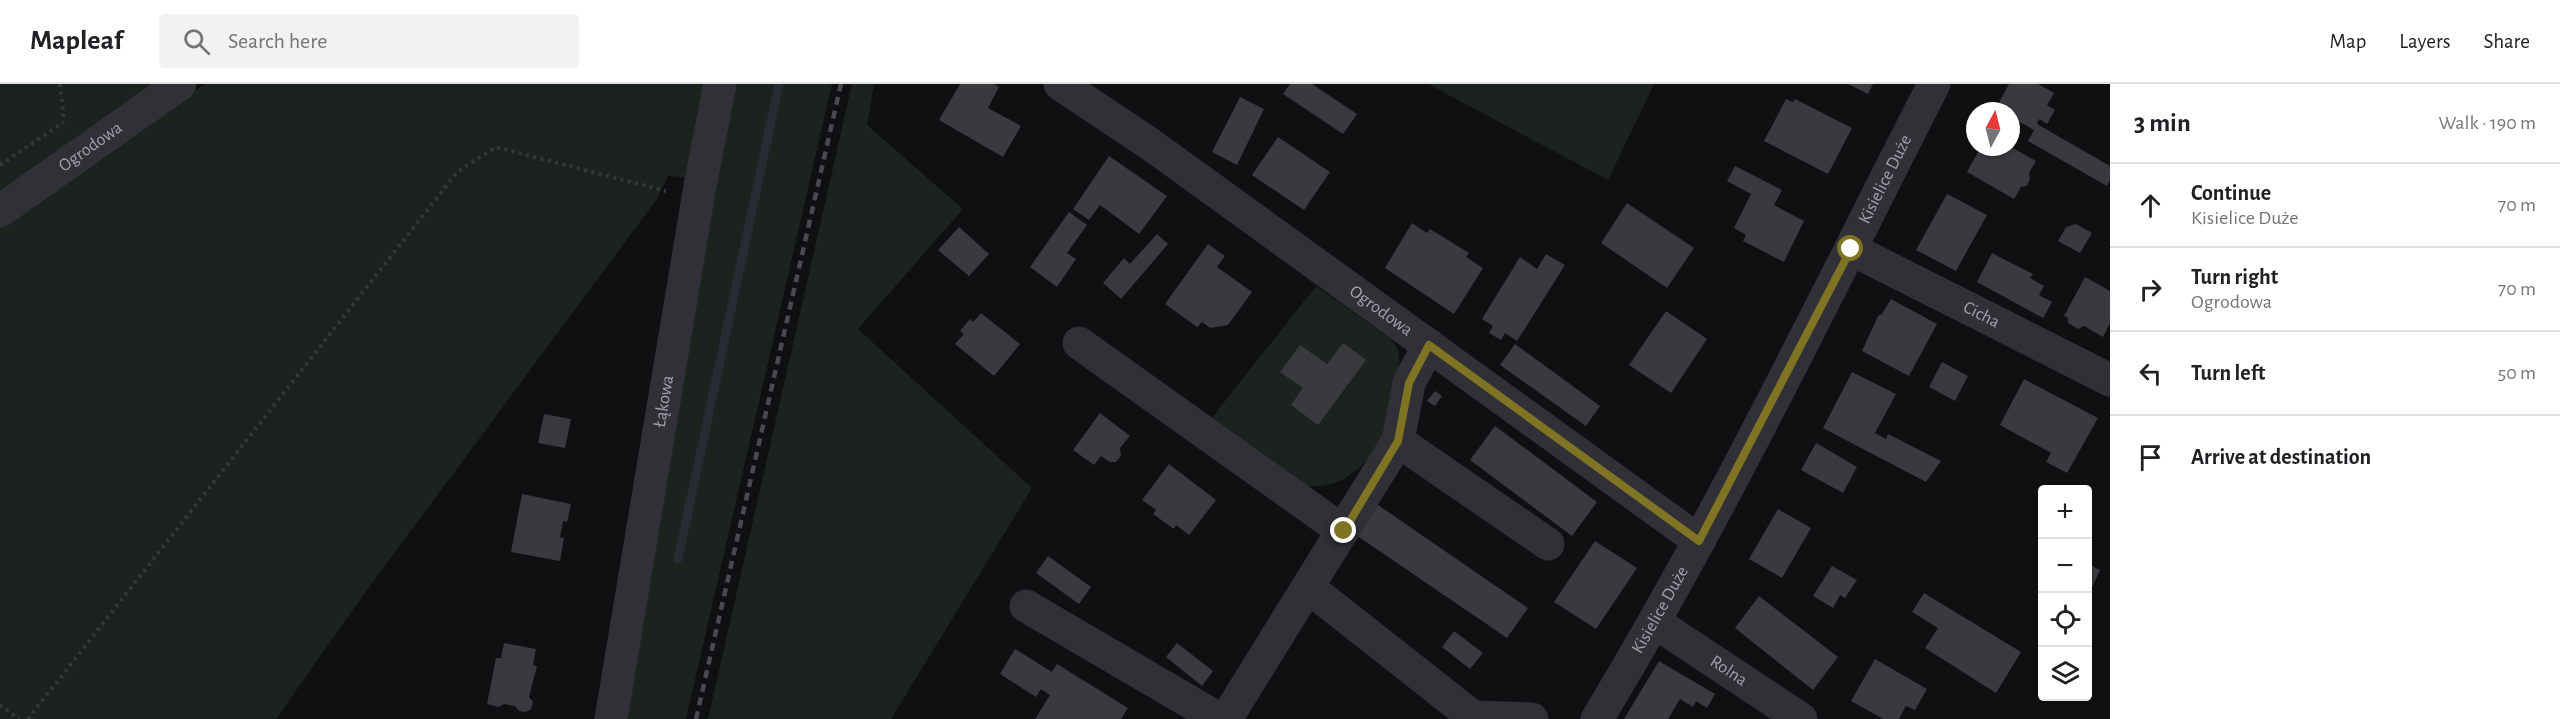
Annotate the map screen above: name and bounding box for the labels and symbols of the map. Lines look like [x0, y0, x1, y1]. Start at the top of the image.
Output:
north arrow [1966, 102, 2020, 156]
street label: Ogrodowa [56, 119, 126, 175]
street label: Kisielice Duże [1856, 132, 1915, 227]
route start [1837, 235, 1863, 261]
street label: Ogrodowa [1346, 282, 1416, 340]
street label: Cicha [1960, 298, 2002, 332]
street label: Łąkowa [651, 374, 677, 429]
route end [1330, 517, 1356, 543]
street label: Kisielice Duże [1629, 563, 1692, 657]
street label: Rolna [1707, 652, 1750, 690]

